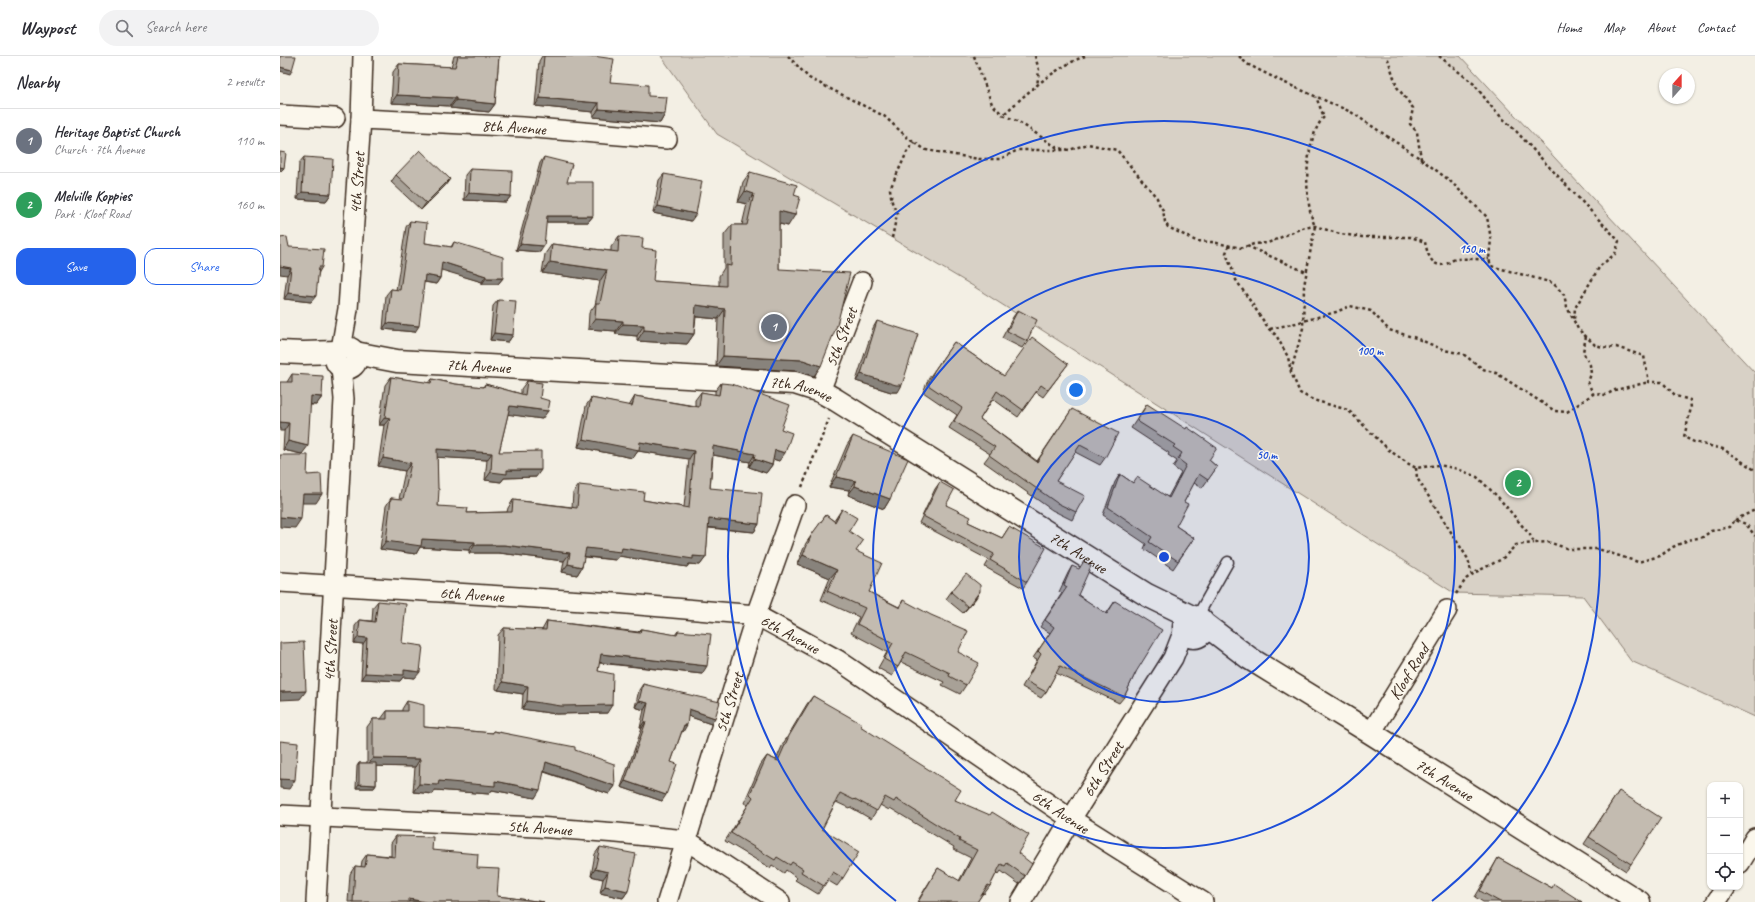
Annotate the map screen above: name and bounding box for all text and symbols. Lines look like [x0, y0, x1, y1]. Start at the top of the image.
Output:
search box [99, 10, 379, 46]
text: Waypost [20, 16, 75, 40]
icon: search [113, 17, 135, 39]
text: Search here [145, 18, 206, 37]
text: Home [1556, 19, 1582, 36]
text: Map [1604, 19, 1625, 36]
text: About [1647, 19, 1675, 36]
text: Contact [1697, 19, 1735, 36]
north arrow [1659, 68, 1695, 104]
text: Nearby [16, 72, 59, 93]
text: 2 results [226, 74, 264, 90]
street label: 8th Avenue [481, 114, 548, 139]
text: Heritage Baptist Church [54, 123, 180, 142]
text: 1 [26, 133, 32, 149]
text: 110 m [236, 133, 264, 149]
text: Church · 7th Avenue [54, 142, 144, 158]
street label: 4th Street [344, 149, 369, 214]
text: Melville Koppies [54, 187, 132, 206]
text: 2 [26, 197, 32, 213]
text: 160 m [236, 197, 264, 213]
text: Park · Kloof Road [54, 206, 130, 222]
text: 150 m [1459, 241, 1486, 257]
button: Save [16, 248, 136, 285]
button: Share [144, 248, 264, 285]
street label: 5th Street [820, 302, 863, 370]
pin: 1 [761, 312, 787, 342]
text: 100 m [1357, 343, 1384, 359]
street label: 7th Avenue [445, 353, 512, 378]
street label: 7th Avenue [769, 371, 837, 407]
your location [1066, 380, 1086, 400]
text: 50 m [1257, 447, 1278, 463]
pin: 2 [1505, 468, 1531, 498]
street label: 7th Avenue [1045, 526, 1112, 579]
centre of rings [1157, 550, 1171, 564]
street label: 6th Avenue [439, 582, 506, 607]
street label: 6th Avenue [757, 609, 825, 659]
street label: 4th Street [318, 617, 342, 682]
street label: Kloof Road [1384, 638, 1435, 703]
street label: 5th Street [710, 667, 749, 735]
street label: 6th Street [1077, 735, 1129, 801]
street label: 7th Avenue [1412, 753, 1479, 806]
map controls [1707, 782, 1743, 890]
button: + [1707, 782, 1743, 818]
street label: 6th Avenue [1028, 785, 1094, 839]
street label: 5th Avenue [507, 815, 574, 840]
button: − [1707, 818, 1743, 854]
button: locate [1707, 854, 1743, 890]

